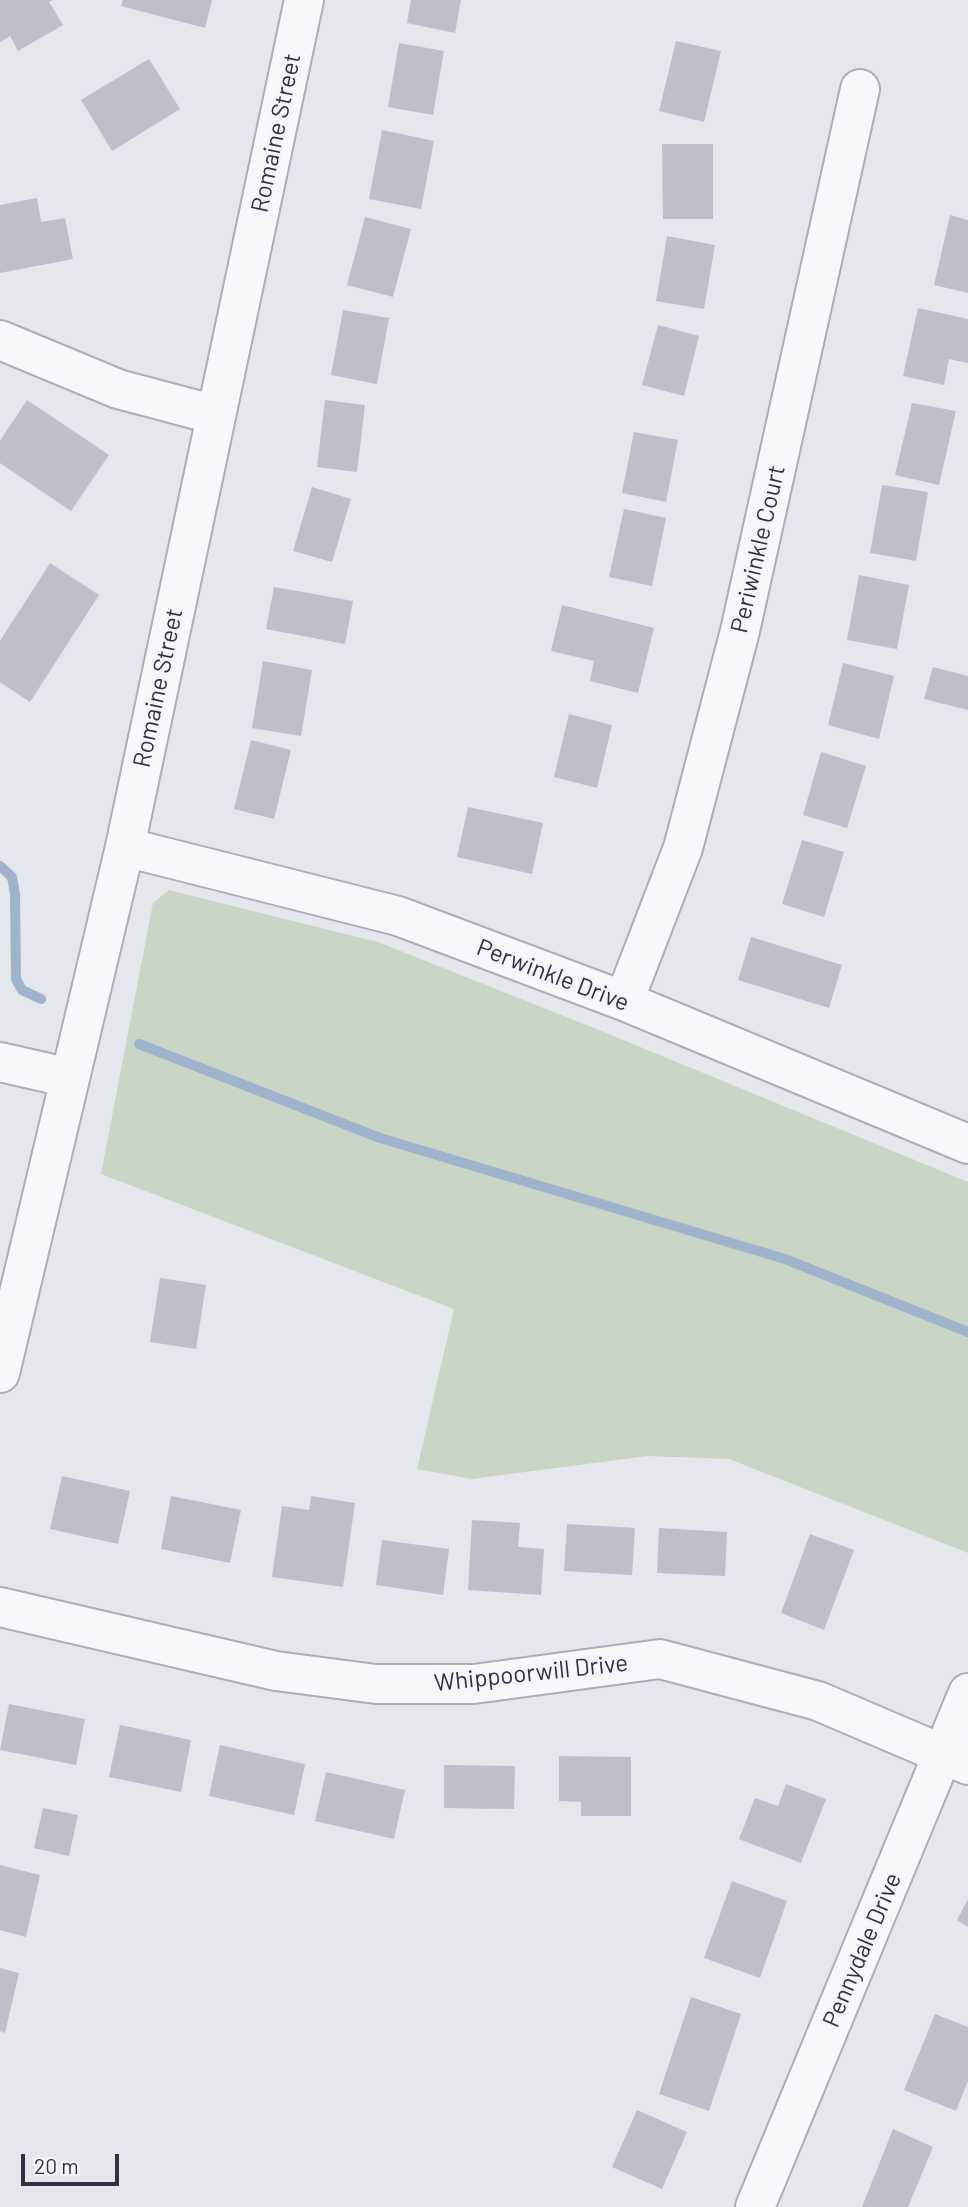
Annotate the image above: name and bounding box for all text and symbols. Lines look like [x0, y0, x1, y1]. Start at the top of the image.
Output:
street label: Romaine Street [245, 51, 307, 215]
street label: Periwinkle Court [725, 462, 791, 636]
street label: Romaine Street [127, 606, 189, 770]
street label: Perwinkle Drive [473, 933, 633, 1017]
street label: Whippoorwill Drive [433, 1648, 629, 1698]
street label: Pennydale Drive [817, 1869, 907, 2031]
scale bar [24, 2140, 122, 2184]
text: 20 m [34, 2153, 79, 2178]

